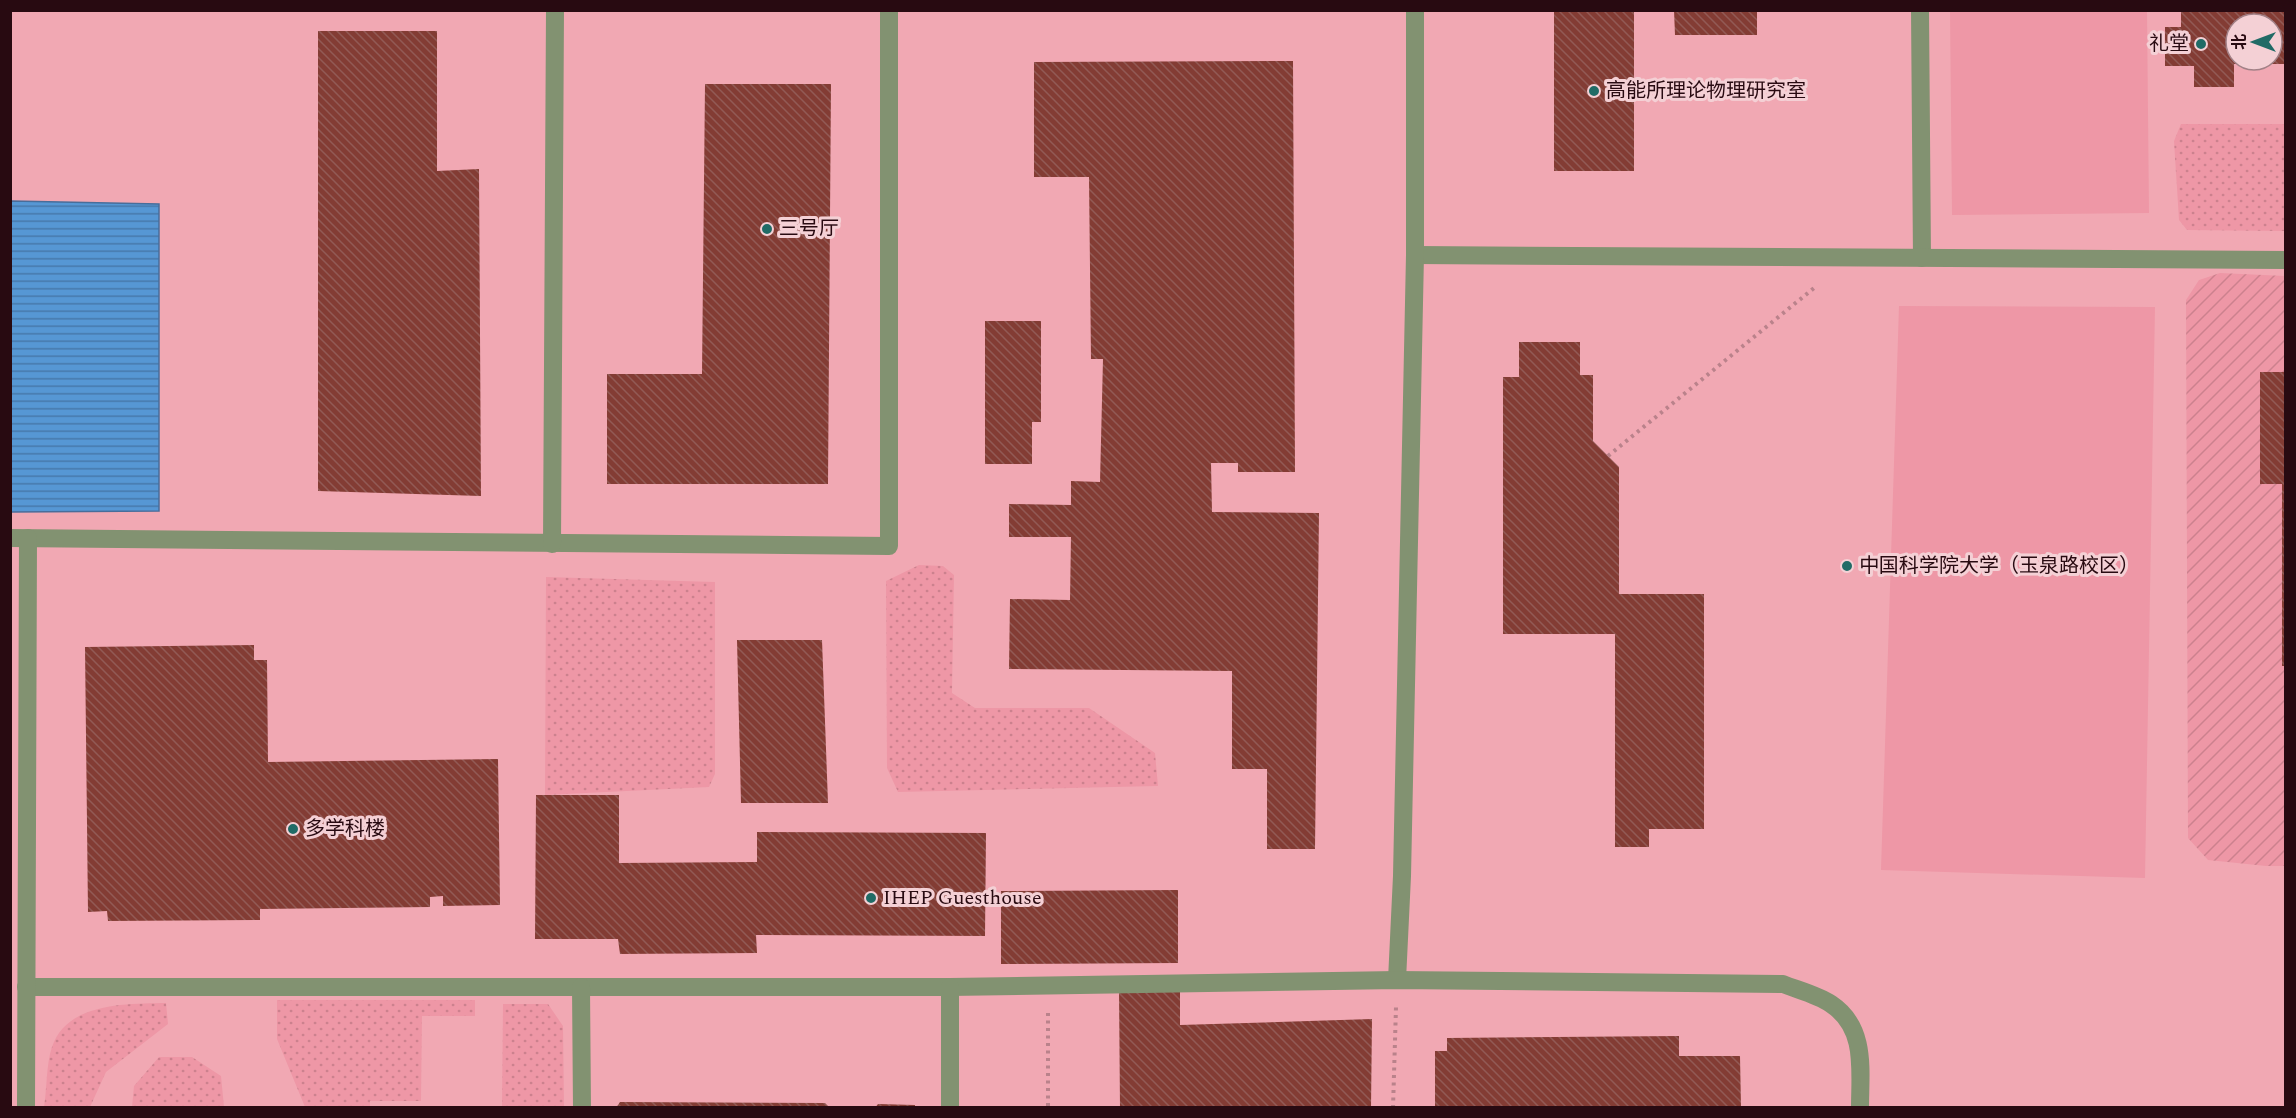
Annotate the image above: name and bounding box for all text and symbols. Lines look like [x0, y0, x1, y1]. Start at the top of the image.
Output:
north arrow [2224, 12, 2284, 72]
place label: 礼堂 [2149, 29, 2189, 59]
text: 北 [2228, 34, 2252, 50]
marker: 礼堂 [2194, 37, 2208, 51]
place label: 高能所理论物理研究室 [1606, 76, 1806, 106]
marker: 高能所理论物理研究室 [1587, 84, 1601, 98]
place label: 三号厅 [779, 214, 839, 244]
marker: 三号厅 [760, 222, 774, 236]
place label: 中国科学院大学（玉泉路校区） [1859, 551, 2139, 581]
marker: 中国科学院大学（玉泉路校区） [1840, 559, 1854, 573]
place label: 多学科楼 [305, 814, 385, 844]
marker: 多学科楼 [286, 822, 300, 836]
place label: IHEP Guesthouse [883, 883, 1042, 913]
marker: IHEP Guesthouse [864, 891, 878, 905]

